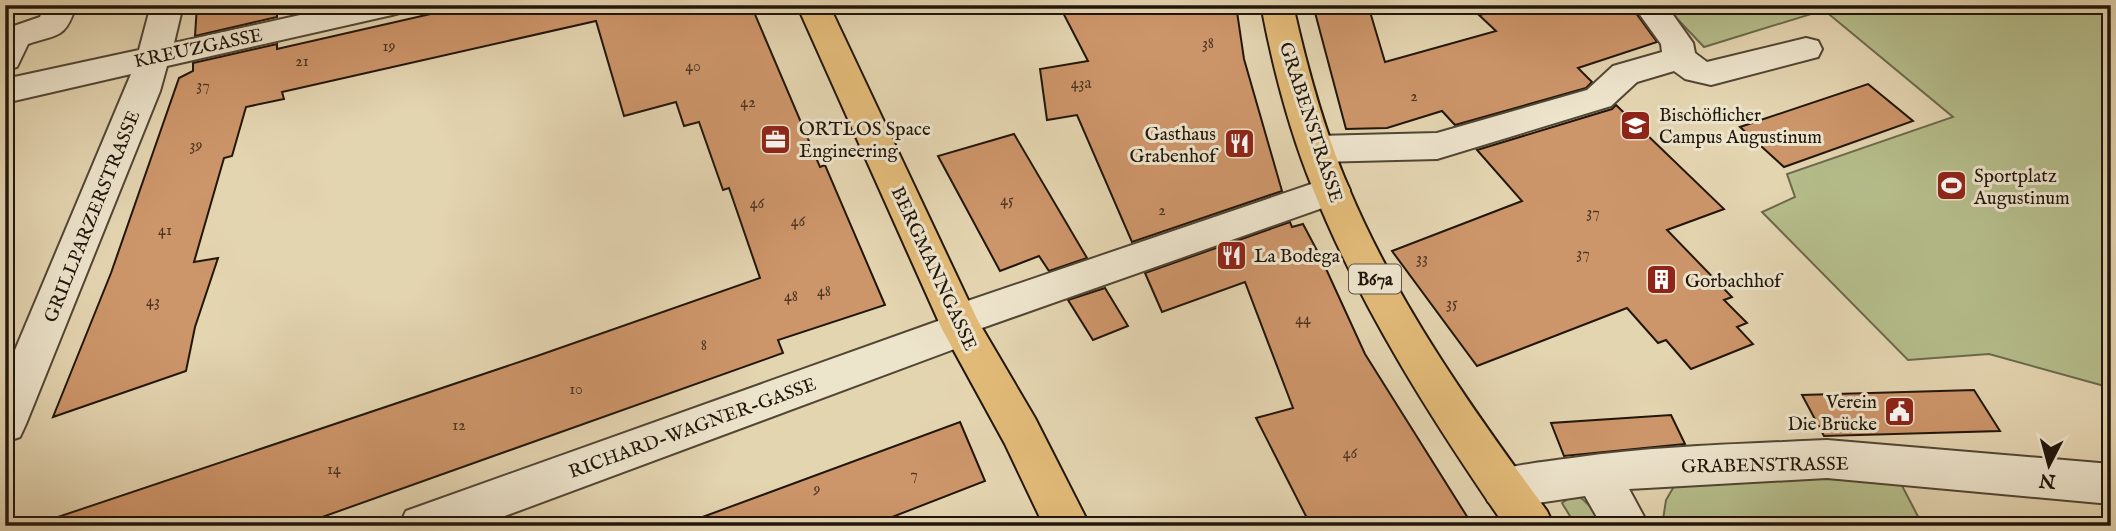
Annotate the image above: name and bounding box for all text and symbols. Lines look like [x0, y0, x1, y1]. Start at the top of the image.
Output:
street label: KREUZGASSE [132, 24, 265, 74]
house number: 38 [1202, 34, 1214, 54]
house number: 19 [383, 37, 395, 57]
street label: GRABENSTRASSE [1273, 39, 1347, 206]
house number: 21 [295, 52, 309, 72]
house number: 40 [685, 57, 701, 77]
house number: 43a [1071, 74, 1091, 94]
house number: 37 [196, 76, 210, 96]
house number: 2 [1410, 87, 1418, 107]
house number: 42 [740, 93, 756, 113]
place label: Bischöflicher Campus Augustinum [1659, 104, 1822, 150]
street label: GRILLPARZERSTRASSE [39, 107, 146, 326]
school or university icon: Bischöflicher Campus Augustinum [1619, 108, 1653, 142]
place label: ORTLOS Space Engineering [799, 118, 931, 164]
office icon: ORTLOS Space Engineering [759, 122, 793, 156]
place label: Gasthaus Grabenhof [1130, 123, 1219, 169]
restaurant icon: Gasthaus Grabenhof [1222, 127, 1256, 161]
house number: 39 [190, 136, 202, 156]
place label: Sportplatz Augustinum [1973, 165, 2070, 211]
sports icon: Sportplatz Augustinum [1934, 169, 1968, 203]
street label: BERGMANNGASSE [885, 183, 982, 355]
house number: 45 [1000, 191, 1014, 211]
house number: 46 [750, 194, 765, 214]
house number: 2 [1158, 201, 1166, 221]
house number: 37 [1586, 203, 1600, 223]
house number: 46 [791, 212, 806, 232]
house number: 41 [158, 221, 172, 241]
restaurant icon: La Bodega [1214, 238, 1248, 272]
house number: 37 [1576, 244, 1590, 264]
place label: La Bodega [1254, 245, 1341, 269]
house number: 33 [1416, 249, 1428, 269]
building icon: Gorbachhof [1645, 263, 1679, 297]
road number: B67a [1349, 264, 1401, 293]
place label: Gorbachhof [1685, 270, 1784, 294]
house number: 48 [817, 282, 831, 302]
house number: 48 [784, 287, 798, 307]
house number: 43 [146, 292, 160, 312]
house number: 35 [1446, 294, 1458, 314]
house number: 44 [1295, 310, 1311, 330]
house number: 8 [701, 336, 707, 356]
street label: RICHARD-WAGNER-GASSE [566, 373, 820, 485]
house number: 10 [569, 380, 583, 400]
place label: Verein Die Brücke [1788, 391, 1877, 437]
public building icon: Verein Die Brücke [1883, 395, 1917, 429]
house number: 12 [452, 416, 466, 436]
north arrow [2014, 430, 2084, 500]
house number: 46 [1343, 444, 1358, 464]
street label: GRABENSTRASSE [1681, 453, 1849, 479]
house number: 14 [327, 460, 341, 480]
house number: 7 [910, 465, 918, 485]
text: N [2037, 467, 2058, 493]
house number: 9 [813, 480, 821, 500]

